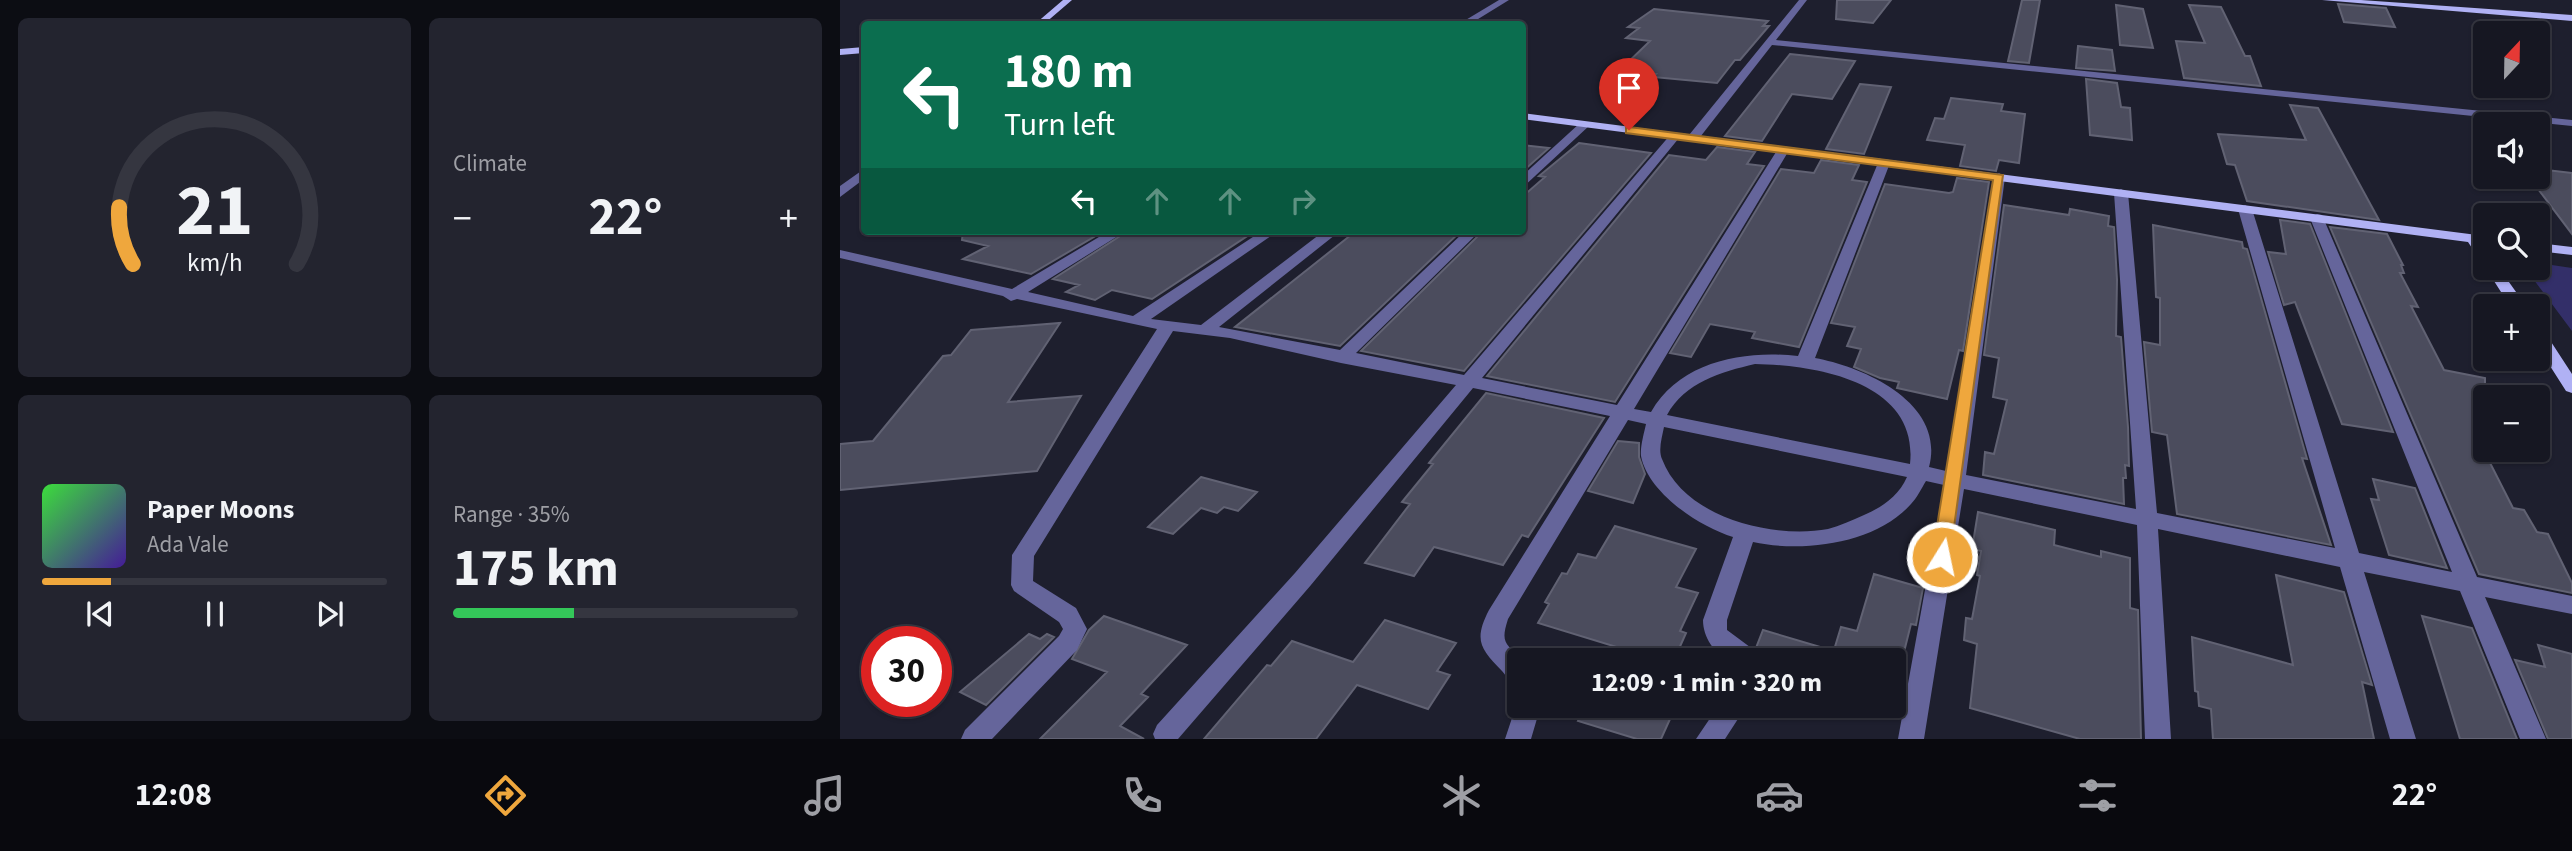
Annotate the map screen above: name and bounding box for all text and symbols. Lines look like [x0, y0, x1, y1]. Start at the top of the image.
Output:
north arrow [2473, 21, 2550, 98]
map controls [2473, 21, 2550, 462]
text: 180 m [1004, 37, 1133, 107]
icon: left [889, 49, 980, 140]
pin [1599, 58, 1659, 130]
icon: arrive [1610, 69, 1648, 107]
text: Turn left [1004, 102, 1115, 148]
button: sound [2473, 112, 2550, 189]
text: Climate [453, 147, 527, 180]
text: 21 [176, 159, 253, 263]
text: 22° [589, 181, 662, 255]
icon: left [1065, 182, 1103, 220]
icon: ahead [1138, 182, 1176, 220]
icon: ahead [1211, 182, 1249, 220]
icon: right [1284, 182, 1322, 220]
text: − [453, 192, 472, 246]
text: + [779, 192, 798, 246]
button: search [2473, 203, 2550, 280]
text: km/h [187, 244, 242, 280]
button: + [2473, 294, 2550, 371]
button: − [2473, 385, 2550, 462]
text: Paper Moons [147, 491, 294, 528]
text: Range · 35% [453, 498, 570, 531]
position arrow [1905, 520, 1979, 594]
text: Ada Vale [147, 528, 229, 561]
text: 175 km [453, 532, 619, 606]
icon: previous [81, 595, 119, 633]
icon: pause [196, 595, 234, 633]
icon: next [311, 595, 349, 633]
speed limit sign: 30 [861, 626, 952, 717]
text: 12:09 · 1 min · 320 m [1591, 664, 1822, 701]
icon: directions [481, 771, 530, 820]
icon: music [800, 771, 849, 820]
icon: phone [1118, 771, 1167, 820]
icon: climate [1437, 771, 1486, 820]
icon: car [1755, 771, 1804, 820]
icon: filters [2073, 771, 2122, 820]
text: 12:08 [135, 772, 212, 818]
text: 22° [2392, 772, 2437, 818]

